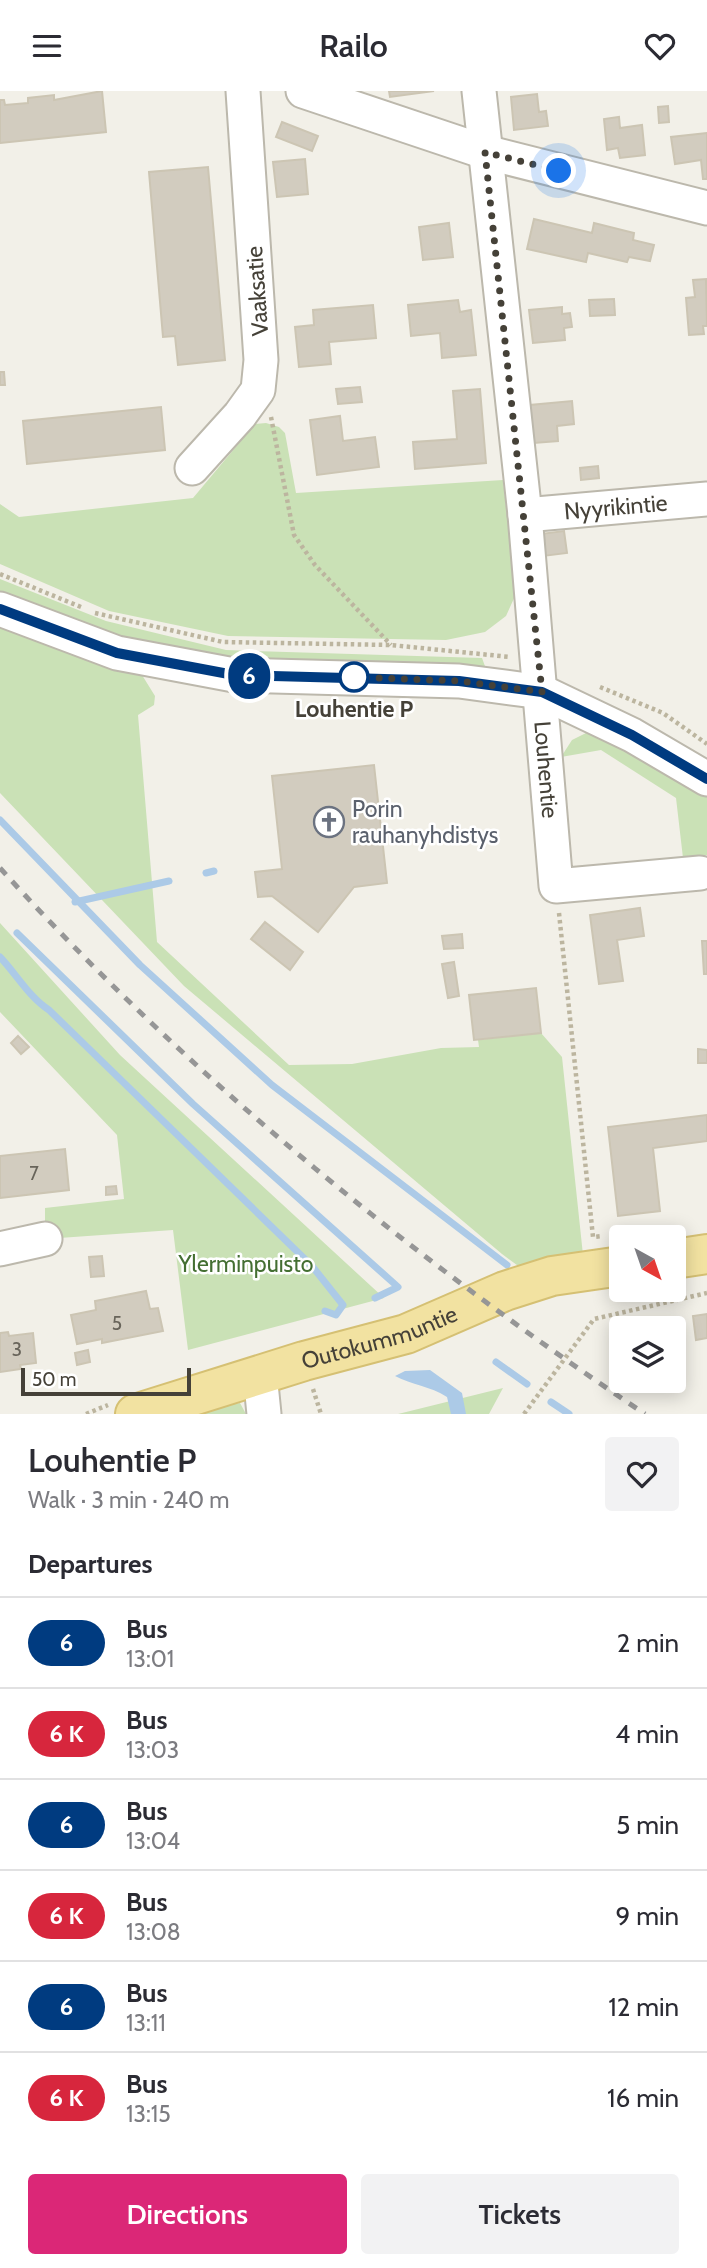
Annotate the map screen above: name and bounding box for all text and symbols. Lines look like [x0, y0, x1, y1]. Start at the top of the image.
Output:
text: Railo [319, 26, 388, 65]
icon: menu [28, 27, 66, 65]
icon: heart [641, 27, 679, 65]
your location [541, 153, 576, 188]
street label: Vaaksatie [240, 245, 274, 337]
street label: Nyyrikintie [563, 489, 669, 526]
line badge: 6 [226, 653, 272, 699]
text: 6 [242, 661, 256, 690]
marker: Louhentie P [339, 662, 369, 692]
place label: Louhentie P [295, 695, 413, 723]
street label: Louhentie [528, 720, 564, 820]
place label: Porin rauhanyhdistys [352, 795, 498, 849]
church icon: Porin rauhanyhdistys [312, 805, 346, 839]
house number: 7 [29, 1162, 39, 1185]
north arrow [609, 1225, 686, 1302]
map controls [609, 1225, 686, 1393]
park label: Ylerminpuisto [178, 1250, 313, 1278]
street label: Outokummuntie [298, 1299, 462, 1375]
house number: 5 [112, 1312, 122, 1335]
button: layers [609, 1316, 686, 1393]
house number: 3 [12, 1338, 22, 1361]
scale bar [21, 1365, 191, 1397]
text: 50 m [32, 1368, 76, 1391]
button: heart [605, 1437, 679, 1511]
text: Louhentie P [28, 1440, 196, 1480]
text: Walk · 3 min · 240 m [28, 1486, 230, 1514]
text: Departures [28, 1548, 152, 1580]
text: Bus [126, 1613, 167, 1645]
text: 2 min [617, 1627, 679, 1659]
text: 6 [60, 1628, 73, 1657]
text: 13:01 [126, 1645, 174, 1673]
text: Bus [126, 1704, 167, 1736]
text: 4 min [615, 1718, 679, 1750]
text: 6 K [50, 1719, 83, 1748]
text: 13:03 [126, 1736, 179, 1764]
text: Bus [126, 1795, 167, 1827]
text: 5 min [616, 1809, 679, 1841]
text: 6 [60, 1810, 73, 1839]
text: 13:04 [126, 1827, 180, 1855]
text: Bus [126, 1886, 167, 1918]
text: 9 min [616, 1900, 679, 1932]
text: 6 K [50, 1901, 83, 1930]
text: 13:08 [126, 1918, 181, 1946]
text: Bus [126, 1977, 167, 2009]
text: 12 min [608, 1991, 679, 2023]
text: 6 [60, 1992, 73, 2021]
text: 13:11 [126, 2009, 166, 2037]
text: Bus [126, 2068, 167, 2100]
text: 16 min [607, 2082, 679, 2114]
text: 6 K [50, 2083, 83, 2112]
text: 13:15 [126, 2100, 171, 2128]
button: Directions [28, 2174, 347, 2254]
button: Tickets [361, 2174, 679, 2254]

